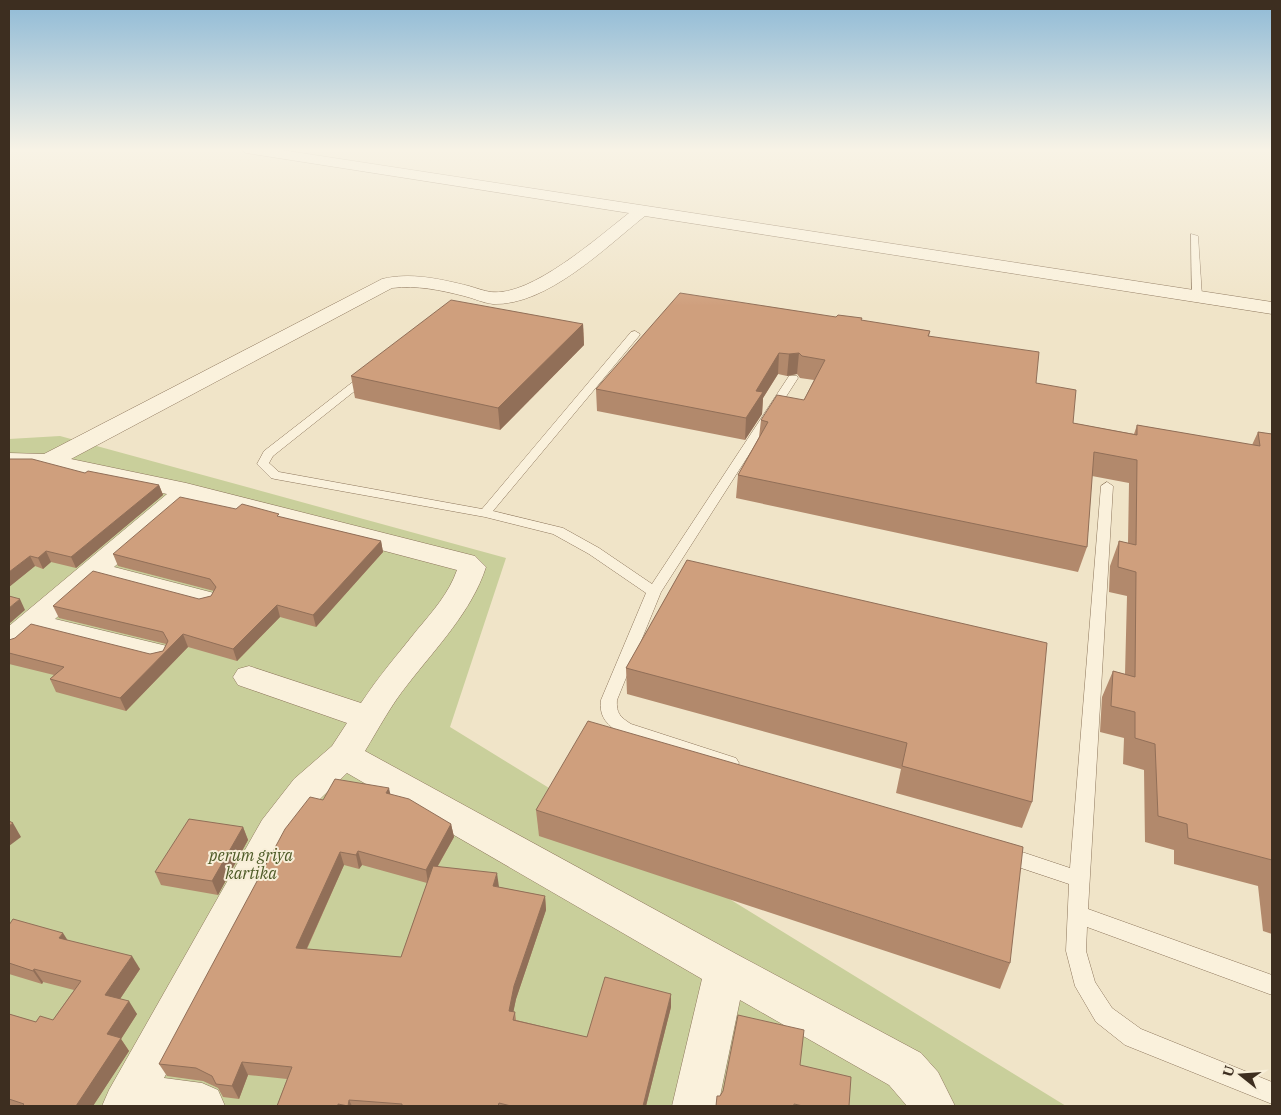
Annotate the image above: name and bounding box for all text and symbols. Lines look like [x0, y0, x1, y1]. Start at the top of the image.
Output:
park label: perum griya kartika [207, 845, 293, 883]
north arrow [1216, 1050, 1266, 1100]
text: U [1218, 1063, 1239, 1079]

